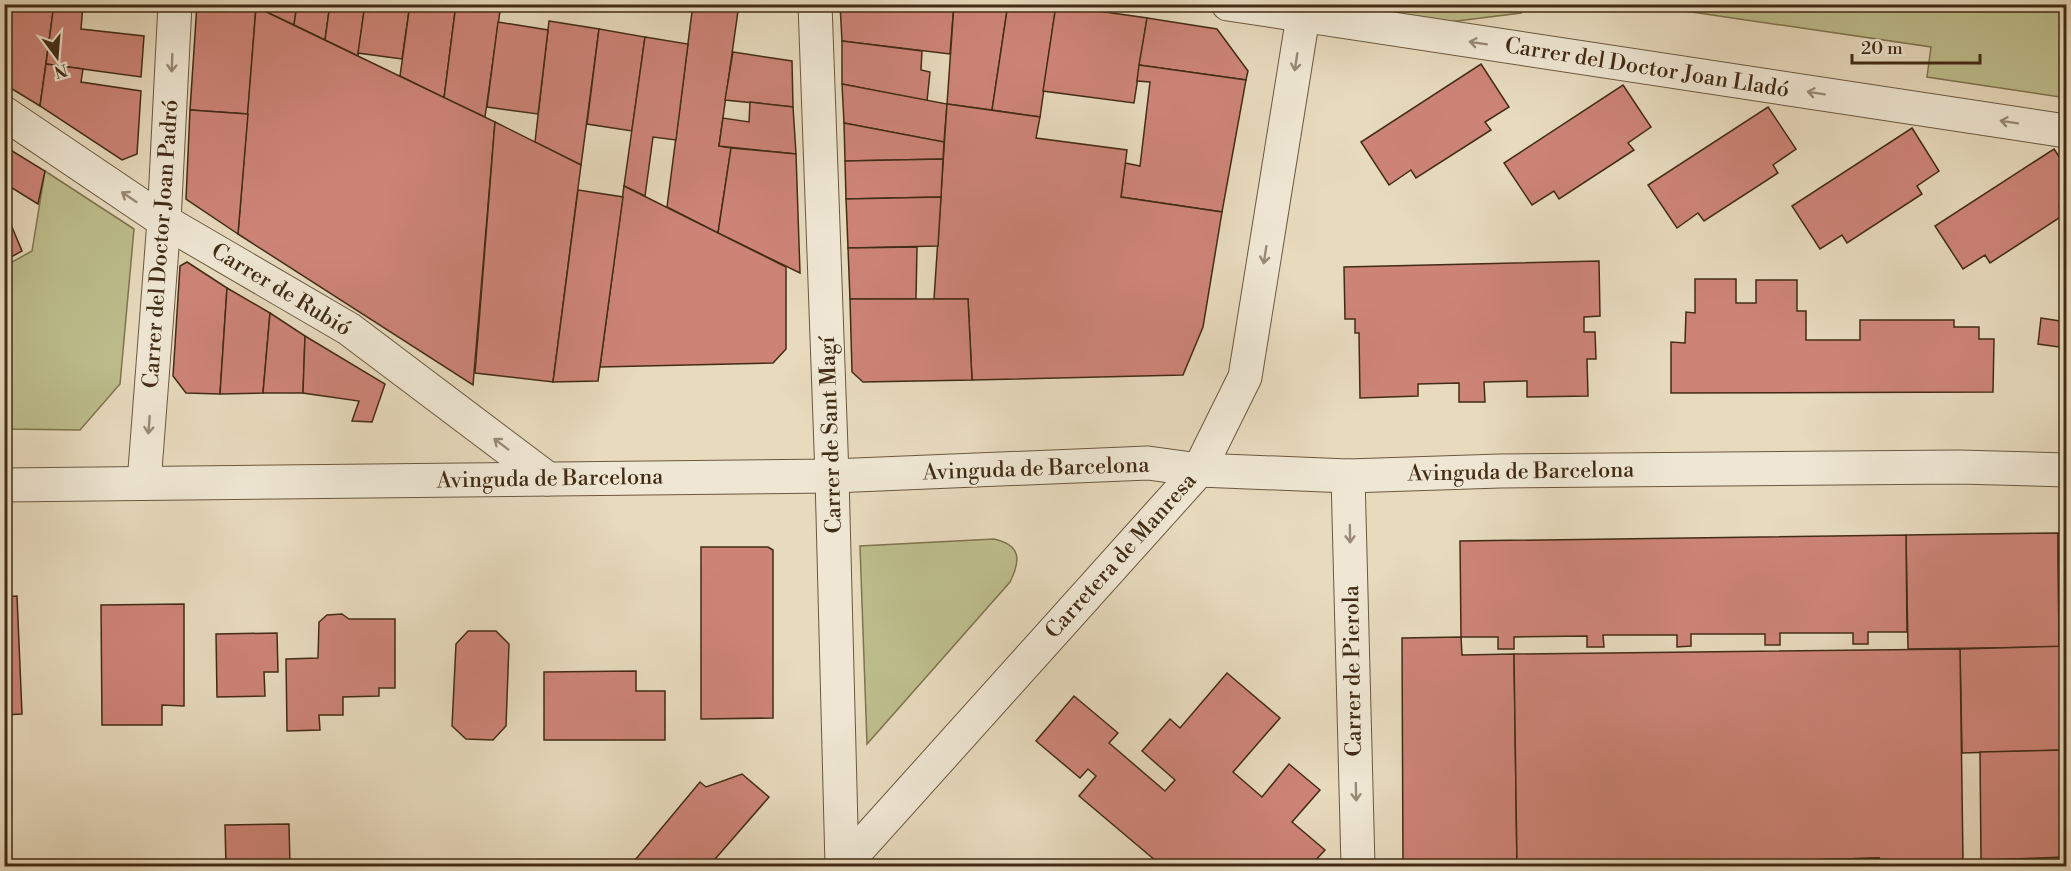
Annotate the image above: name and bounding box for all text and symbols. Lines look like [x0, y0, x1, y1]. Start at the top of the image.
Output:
north arrow [27, 27, 87, 87]
scale bar [1852, 27, 1980, 65]
street label: Carrer del Doctor Joan Lladó [1503, 32, 1791, 104]
one-way arrow [1468, 37, 1488, 48]
text: 20 m [1861, 37, 1903, 60]
one-way arrow [167, 52, 178, 72]
one-way arrow [1290, 52, 1301, 72]
text: N [52, 59, 70, 82]
one-way arrow [1806, 88, 1826, 99]
street label: Carrer del Doctor Joan Padró [137, 99, 185, 389]
one-way arrow [1999, 117, 2019, 128]
one-way arrow [121, 191, 138, 204]
street label: Carrer de Rubió [206, 238, 356, 342]
one-way arrow [1259, 244, 1270, 264]
street label: Carrer de Sant Magí [814, 335, 848, 534]
one-way arrow [143, 415, 154, 435]
one-way arrow [494, 438, 510, 450]
street label: Avinguda de Barcelona [921, 452, 1151, 486]
street label: Avinguda de Barcelona [1406, 457, 1635, 487]
street label: Avinguda de Barcelona [435, 464, 664, 494]
street label: Carretera de Manresa [1040, 467, 1203, 644]
one-way arrow [1344, 524, 1356, 544]
street label: Carrer de Pierola [1338, 584, 1368, 757]
one-way arrow [1351, 782, 1362, 802]

